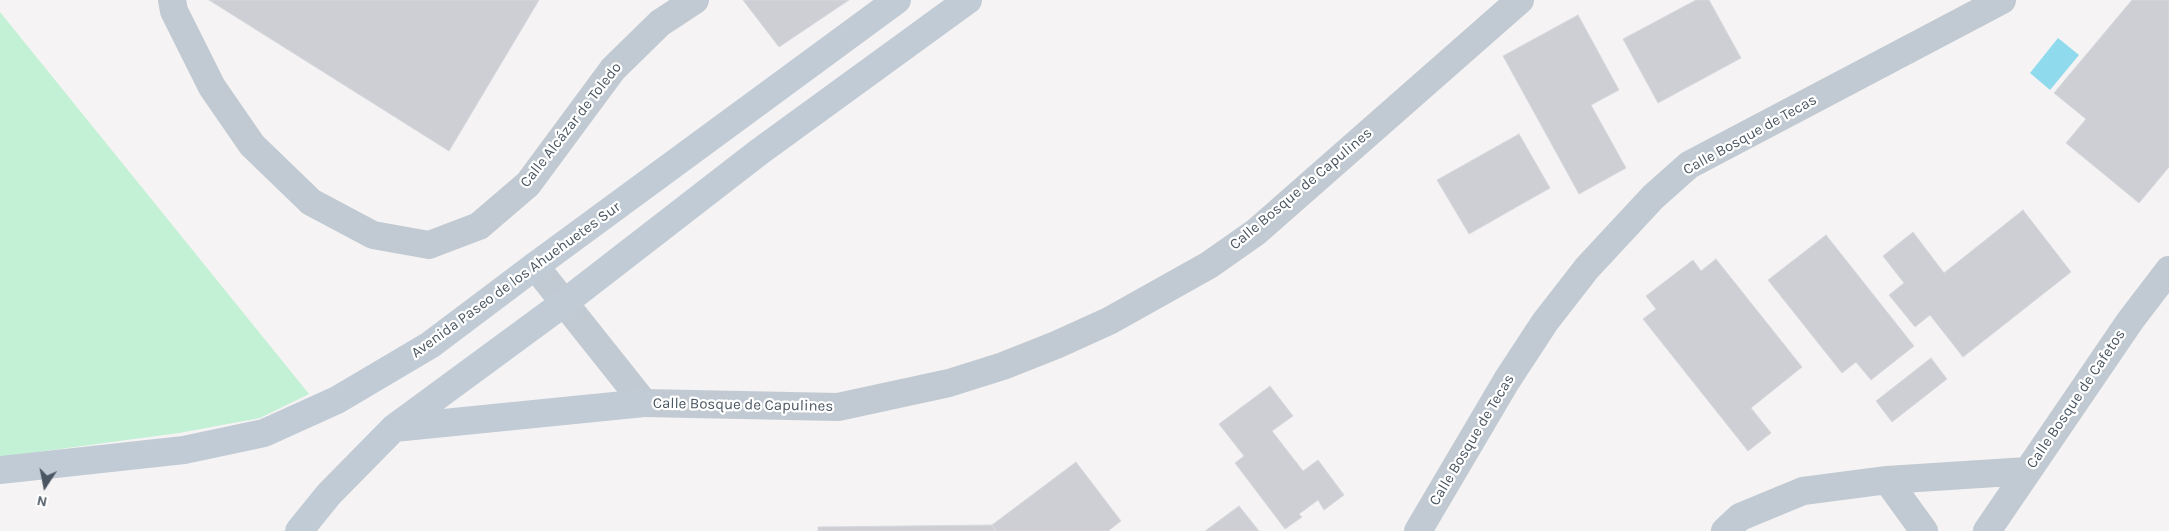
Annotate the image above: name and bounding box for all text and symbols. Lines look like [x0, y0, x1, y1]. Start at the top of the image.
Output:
street label: Calle Alcázar de Toledo [517, 59, 625, 191]
street label: Calle Bosque de Tecas [1680, 91, 1820, 179]
street label: Calle Bosque de Capulines [1226, 124, 1376, 254]
street label: Avenida Paseo de los Ahuehuetes Sur [408, 198, 624, 362]
street label: Calle Bosque de Cafetos [2023, 326, 2129, 472]
street label: Calle Bosque de Tecas [1426, 371, 1518, 509]
street label: Calle Bosque de Capulines [653, 394, 833, 416]
north arrow [20, 461, 70, 511]
text: N [35, 492, 49, 511]

